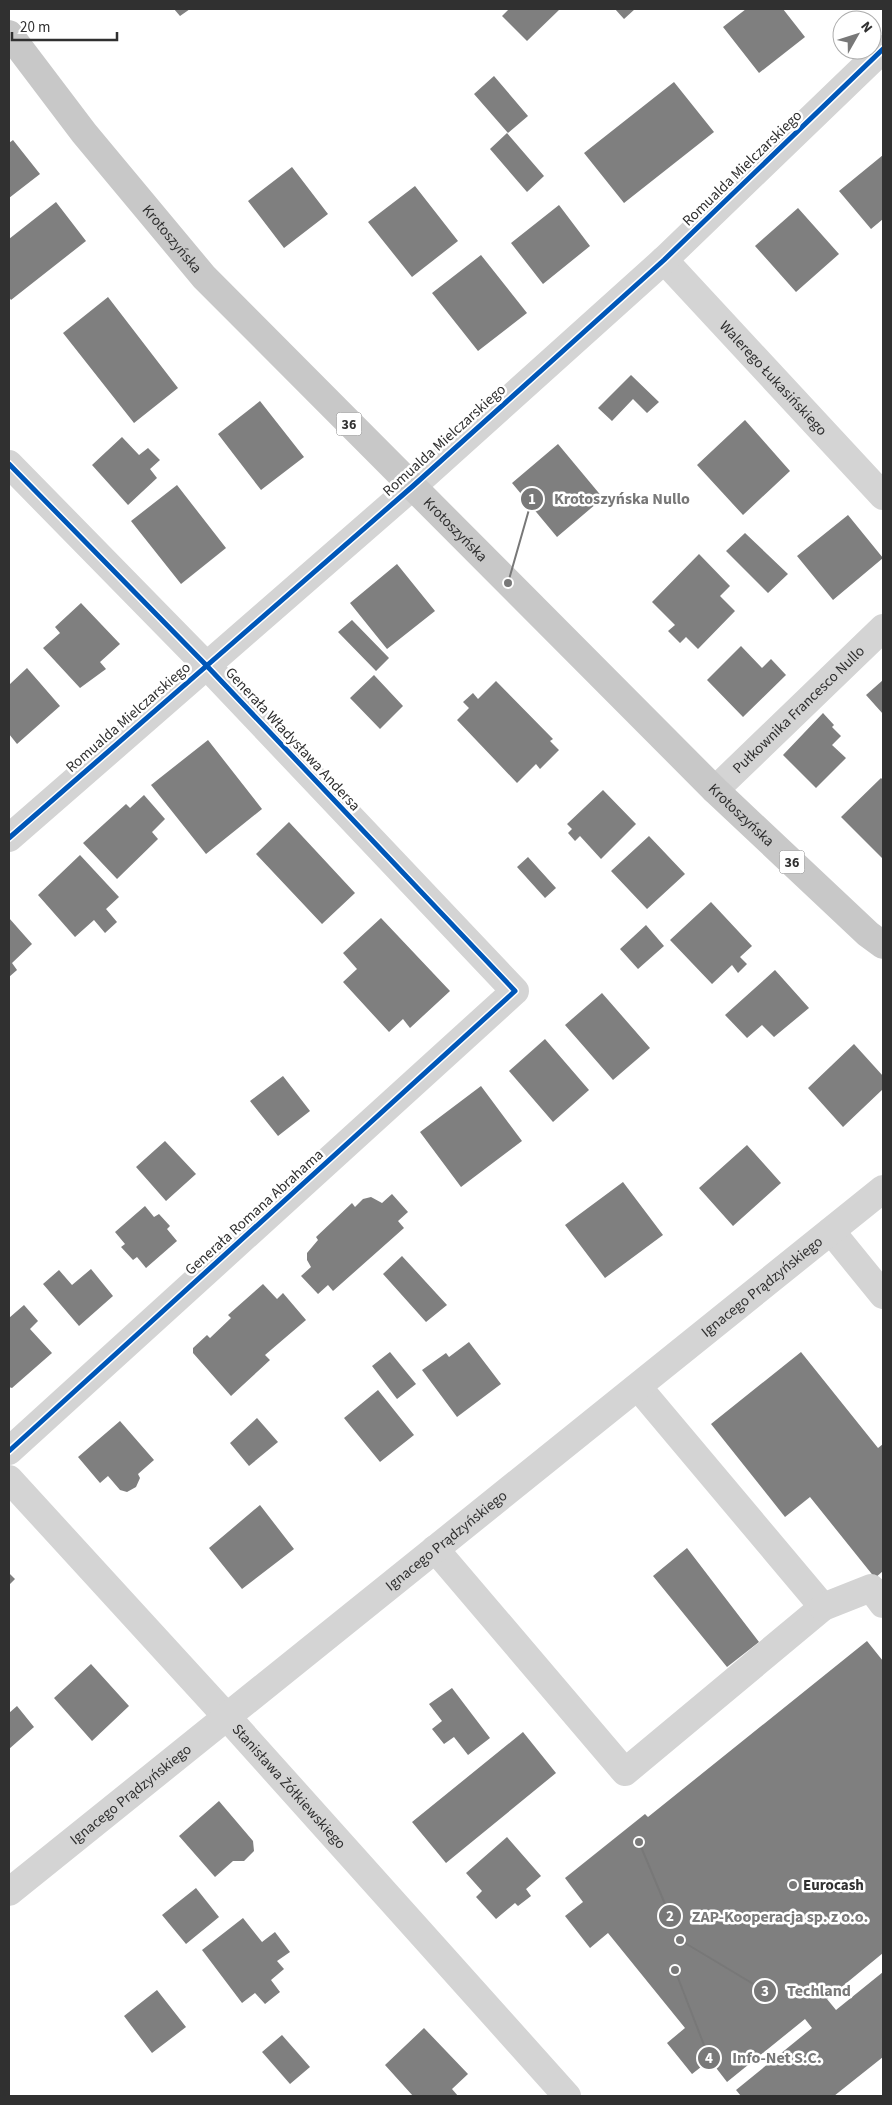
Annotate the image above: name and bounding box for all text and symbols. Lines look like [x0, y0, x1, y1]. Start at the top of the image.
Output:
scale bar [12, 10, 118, 42]
north arrow [832, 10, 882, 60]
text: 20 m [20, 17, 50, 38]
text: N [856, 18, 877, 37]
street label: Romualda Mielczarskiego [678, 106, 807, 231]
street label: Krotoszyńska [137, 200, 207, 278]
street label: Walerego Łukasińskiego [714, 316, 832, 441]
street label: Romualda Mielczarskiego [378, 379, 510, 501]
road number: 36 [336, 412, 362, 436]
callout: Krotoszyńska Nullo [519, 483, 700, 514]
text: Krotoszyńska Nullo [554, 488, 690, 510]
text: 1 [528, 489, 536, 510]
street label: Krotoszyńska [418, 493, 492, 567]
street label: Pułkownika Francesco Nullo [728, 641, 870, 779]
street label: Romualda Mielczarskiego [61, 657, 195, 777]
street label: Generała Władysława Andersa [220, 663, 365, 816]
street label: Krotoszyńska [703, 779, 779, 852]
road number: 36 [780, 850, 804, 874]
street label: Generała Romana Abrahama [181, 1144, 328, 1280]
street label: Ignacego Prądzyńskiego [697, 1232, 827, 1342]
street label: Ignacego Prądzyńskiego [381, 1485, 512, 1596]
street label: Stanisława Żółkiewskiego [227, 1720, 351, 1854]
street label: Ignacego Prądzyńskiego [66, 1739, 196, 1850]
place label: Eurocash [803, 1875, 864, 1896]
marker: Eurocash [787, 1879, 799, 1891]
callout: ZAP-Kooperacja sp. z o.o. [657, 1900, 879, 1931]
text: 2 [666, 1906, 674, 1927]
text: ZAP-Kooperacja sp. z o.o. [692, 1906, 868, 1928]
callout: Techland [752, 1975, 861, 2006]
text: Techland [787, 1980, 851, 2002]
text: 3 [761, 1981, 769, 2002]
callout: Info-Net S.C. [697, 2042, 831, 2073]
text: Info-Net S.C. [732, 2047, 822, 2069]
text: 4 [705, 2048, 713, 2069]

